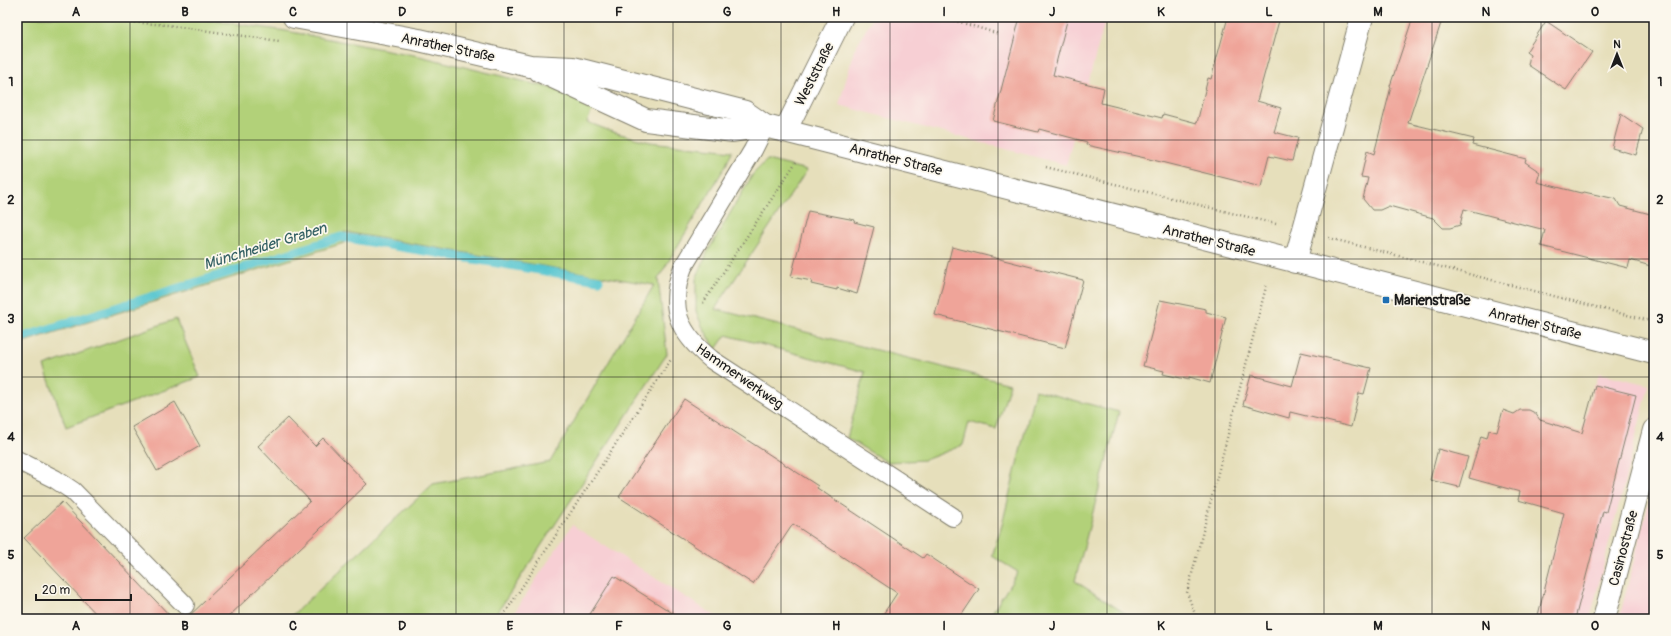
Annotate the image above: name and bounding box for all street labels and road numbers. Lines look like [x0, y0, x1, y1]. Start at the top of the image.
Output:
street label: Anrather Straße [400, 29, 496, 66]
street label: Weststraße [791, 40, 838, 109]
street label: Anrather Straße [848, 140, 944, 179]
street label: Anrather Straße [1161, 221, 1257, 260]
street label: Anrather Straße [1487, 304, 1583, 343]
street label: Hammerwerkweg [693, 340, 787, 413]
street label: Casinostraße [1605, 508, 1642, 588]

